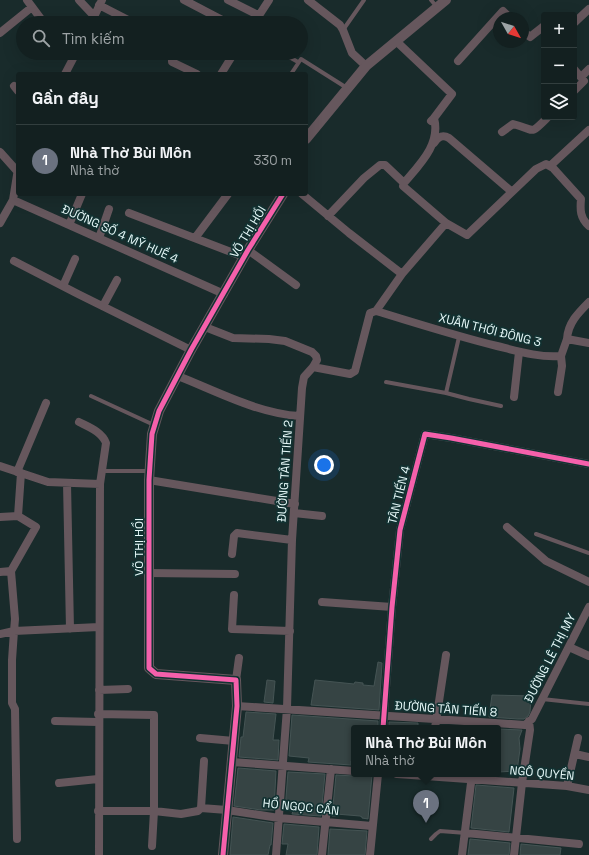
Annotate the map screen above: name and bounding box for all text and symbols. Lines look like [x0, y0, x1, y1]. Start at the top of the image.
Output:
north arrow [493, 12, 529, 48]
map controls [541, 12, 577, 120]
button: + [541, 12, 577, 48]
search box [16, 16, 308, 60]
icon: search [30, 27, 52, 49]
text: Tìm kiếm [62, 29, 125, 48]
button: − [541, 48, 577, 84]
button: layers [541, 84, 577, 120]
text: Gần đây [32, 87, 99, 109]
text: Nhà Thờ Bùi Môn [70, 143, 191, 162]
text: 1 [42, 152, 48, 169]
text: 330 m [253, 152, 292, 169]
text: Nhà thờ [70, 162, 120, 179]
street label: ĐƯỜNG SỐ 4 MỸ HUỀ 4 [59, 201, 181, 267]
street label: VÕ THỊ HỒI [226, 203, 270, 261]
street label: XUÂN THỚI ĐÔNG 3 [437, 310, 543, 350]
street label: ĐƯỜNG TÂN TIẾN 2 [273, 419, 297, 523]
your location [314, 455, 334, 475]
street label: TÂN TIẾN 4 [384, 464, 414, 526]
street label: VÕ THỊ HỒI [131, 518, 147, 576]
street label: ĐƯỜNG LÊ THỊ MY [521, 610, 580, 705]
street label: ĐƯỜNG TÂN TIẾN 8 [394, 697, 498, 721]
popup [351, 725, 501, 777]
text: Nhà Thờ Bùi Môn [365, 733, 487, 752]
text: Nhà thờ [365, 752, 415, 769]
street label: NGÔ QUYỀN [509, 762, 575, 784]
pin: 1 [413, 790, 439, 823]
street label: HỒ NGỌC CẨN [262, 794, 340, 819]

